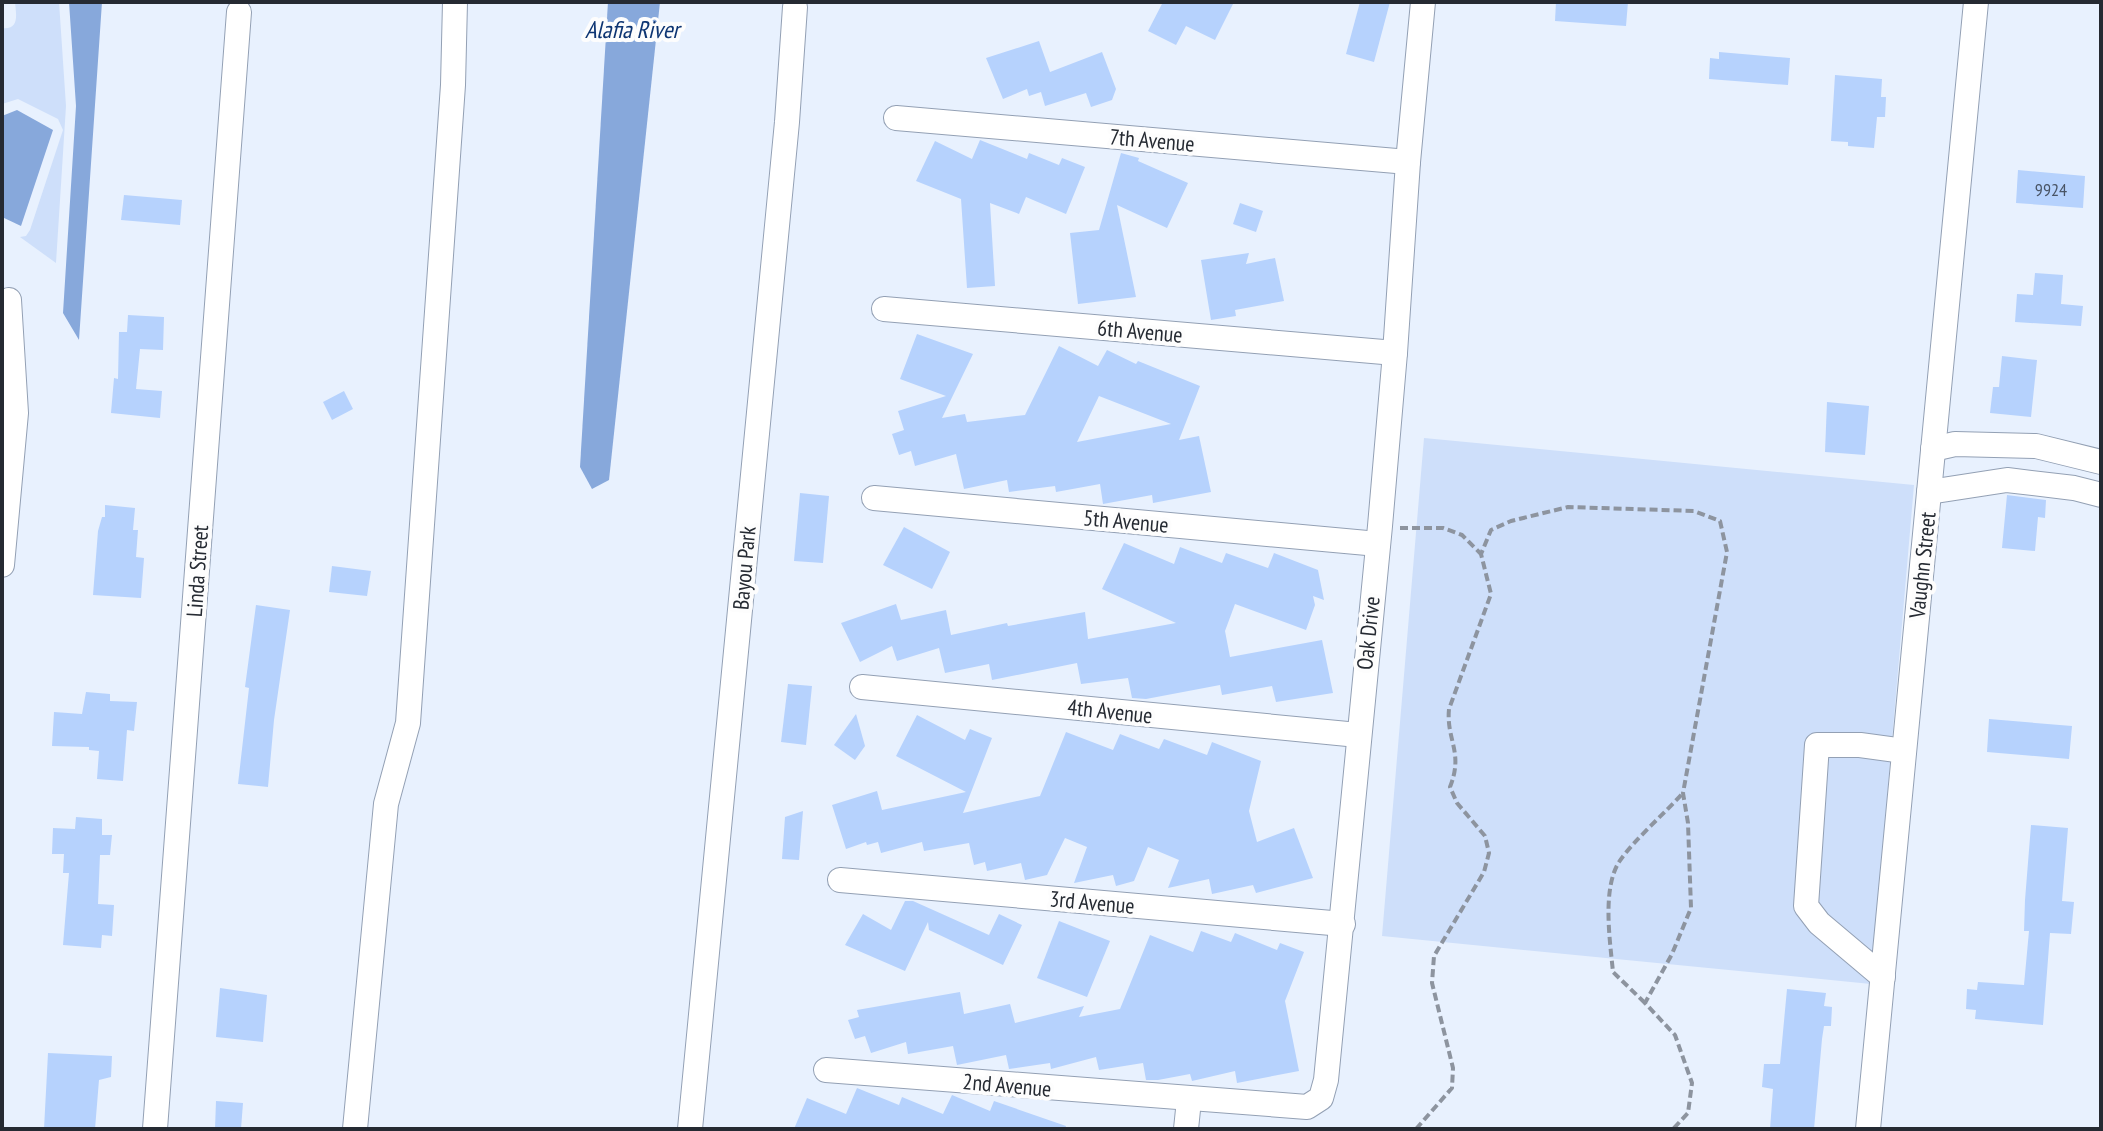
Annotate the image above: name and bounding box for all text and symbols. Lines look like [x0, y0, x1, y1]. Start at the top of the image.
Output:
water label: Alafia River [585, 14, 683, 45]
street label: 7th Avenue [1108, 122, 1196, 158]
house number: 9924 [2035, 178, 2067, 201]
street label: 6th Avenue [1096, 313, 1184, 349]
street label: 5th Avenue [1082, 503, 1170, 539]
street label: Vaughn Street [1902, 510, 1941, 621]
street label: Linda Street [180, 524, 214, 618]
street label: Bayou Park [726, 525, 762, 611]
street label: Oak Drive [1350, 595, 1386, 671]
street label: 4th Avenue [1066, 693, 1154, 729]
street label: 3rd Avenue [1048, 884, 1136, 920]
street label: 2nd Avenue [962, 1067, 1052, 1103]

